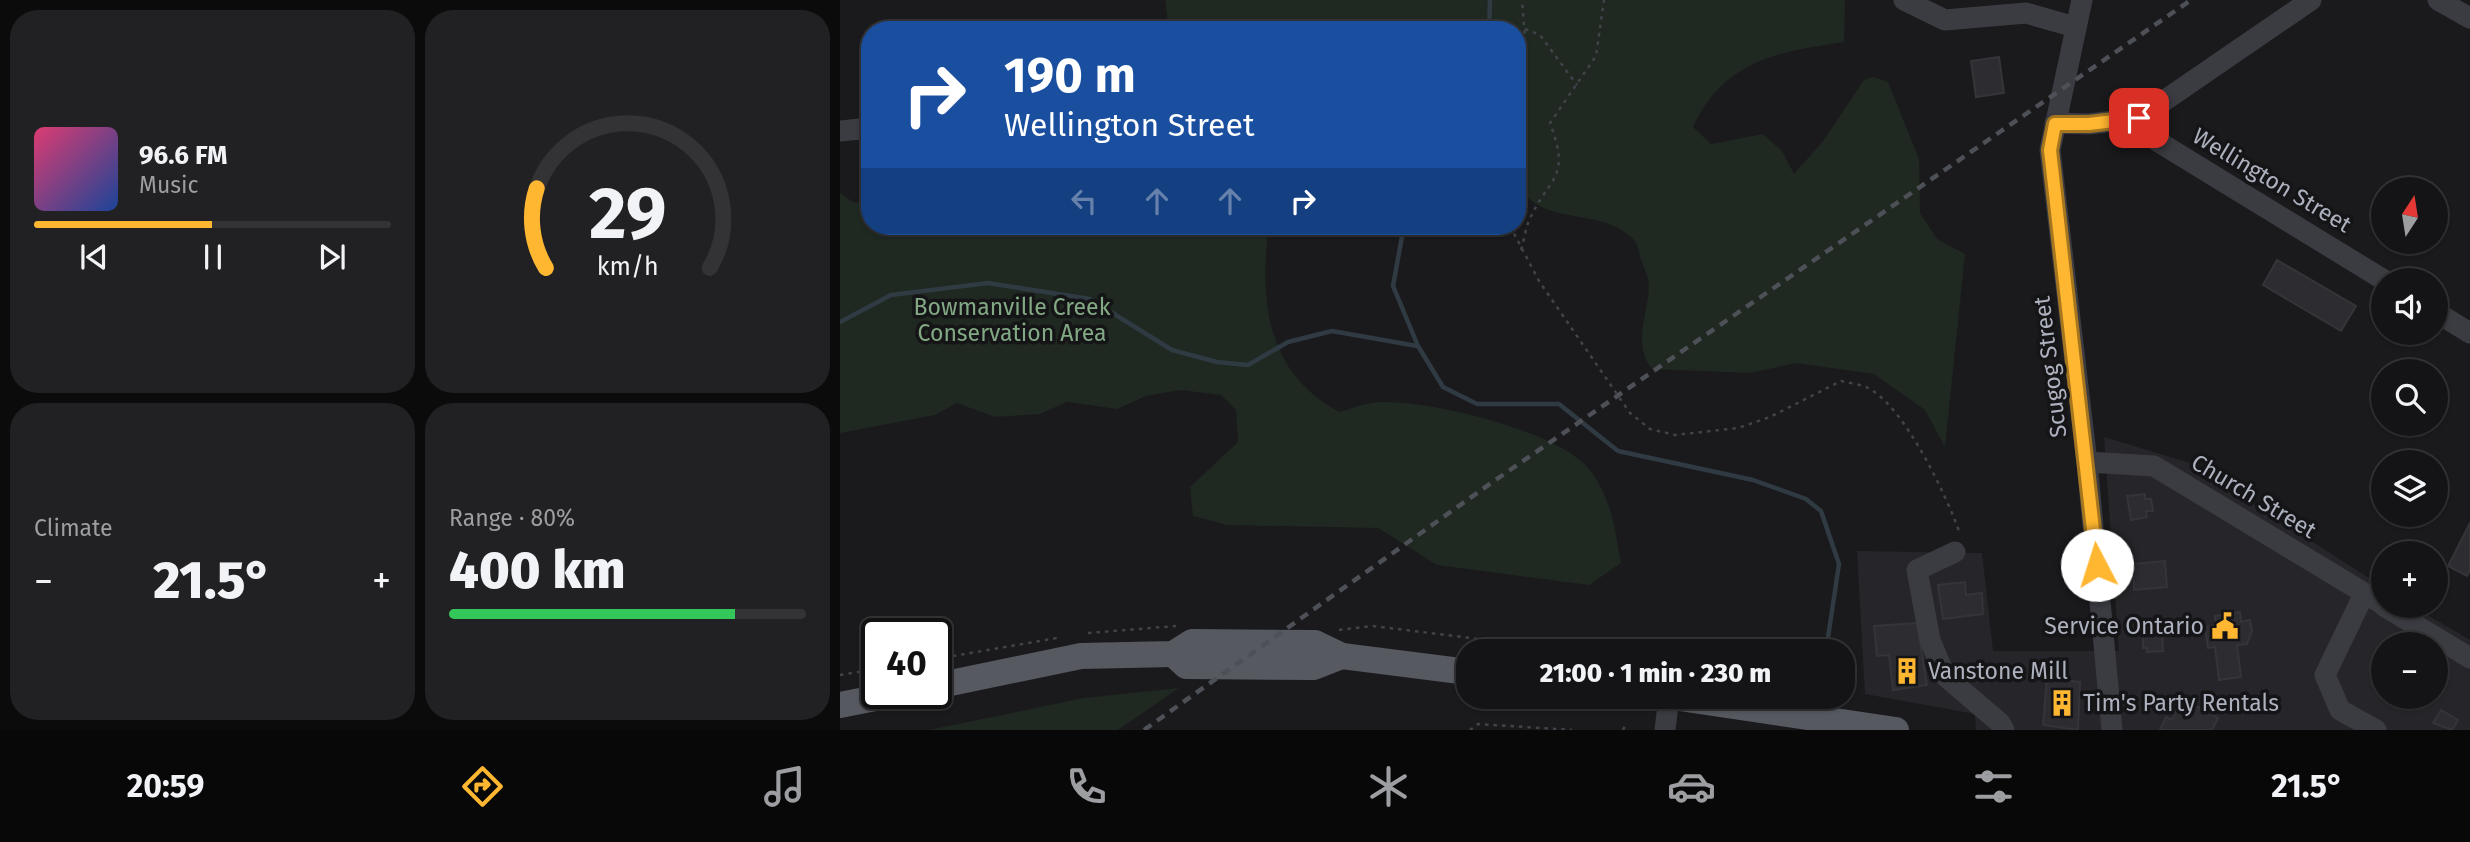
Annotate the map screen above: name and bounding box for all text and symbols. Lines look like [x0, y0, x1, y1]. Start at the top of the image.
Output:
text: 190 m [1004, 46, 1136, 105]
icon: right [889, 49, 980, 140]
pin [2109, 88, 2169, 148]
icon: arrive [2120, 99, 2158, 137]
text: Wellington Street [1004, 106, 1255, 144]
street label: Wellington Street [2188, 122, 2357, 239]
text: 96.6 FM [139, 140, 227, 171]
text: 29 [589, 170, 666, 257]
text: Music [139, 171, 199, 199]
north arrow [2371, 177, 2448, 254]
map controls [2371, 177, 2448, 709]
icon: left [1065, 182, 1103, 220]
icon: ahead [1138, 182, 1176, 220]
icon: ahead [1211, 182, 1249, 220]
icon: right [1284, 182, 1322, 220]
icon: previous [75, 238, 113, 276]
icon: pause [194, 238, 232, 276]
icon: next [313, 238, 351, 276]
text: km/h [597, 252, 658, 282]
button: sound [2371, 268, 2448, 345]
park label: Bowmanville Creek Conservation Area [914, 293, 1111, 347]
street label: Scugog Street [2027, 294, 2073, 439]
button: search [2371, 359, 2448, 436]
street label: Church Street [2186, 448, 2322, 545]
button: layers [2371, 450, 2448, 527]
text: Range · 80% [449, 504, 575, 532]
text: Climate [34, 514, 113, 542]
position arrow [2060, 528, 2134, 602]
text: 400 km [449, 539, 626, 602]
button: + [2371, 541, 2448, 618]
text: 21.5° [153, 549, 272, 612]
text: − [34, 558, 53, 604]
text: + [372, 558, 391, 604]
public building icon: Service Ontario [2210, 611, 2240, 641]
place label: Service Ontario [2044, 612, 2204, 640]
speed limit sign: 40 [861, 618, 952, 709]
button: − [2371, 632, 2448, 709]
building icon: Vanstone Mill [1892, 656, 1922, 686]
place label: Vanstone Mill [1928, 657, 2068, 685]
text: 21:00 · 1 min · 230 m [1540, 658, 1771, 689]
building icon: Tim's Party Rentals [2047, 688, 2077, 718]
place label: Tim's Party Rentals [2083, 689, 2279, 717]
icon: directions [458, 762, 507, 811]
icon: music [760, 762, 809, 811]
icon: phone [1062, 762, 1111, 811]
icon: climate [1364, 762, 1413, 811]
icon: car [1667, 762, 1716, 811]
icon: filters [1969, 762, 2018, 811]
text: 20:59 [127, 767, 204, 805]
text: 21.5° [2271, 767, 2343, 805]

